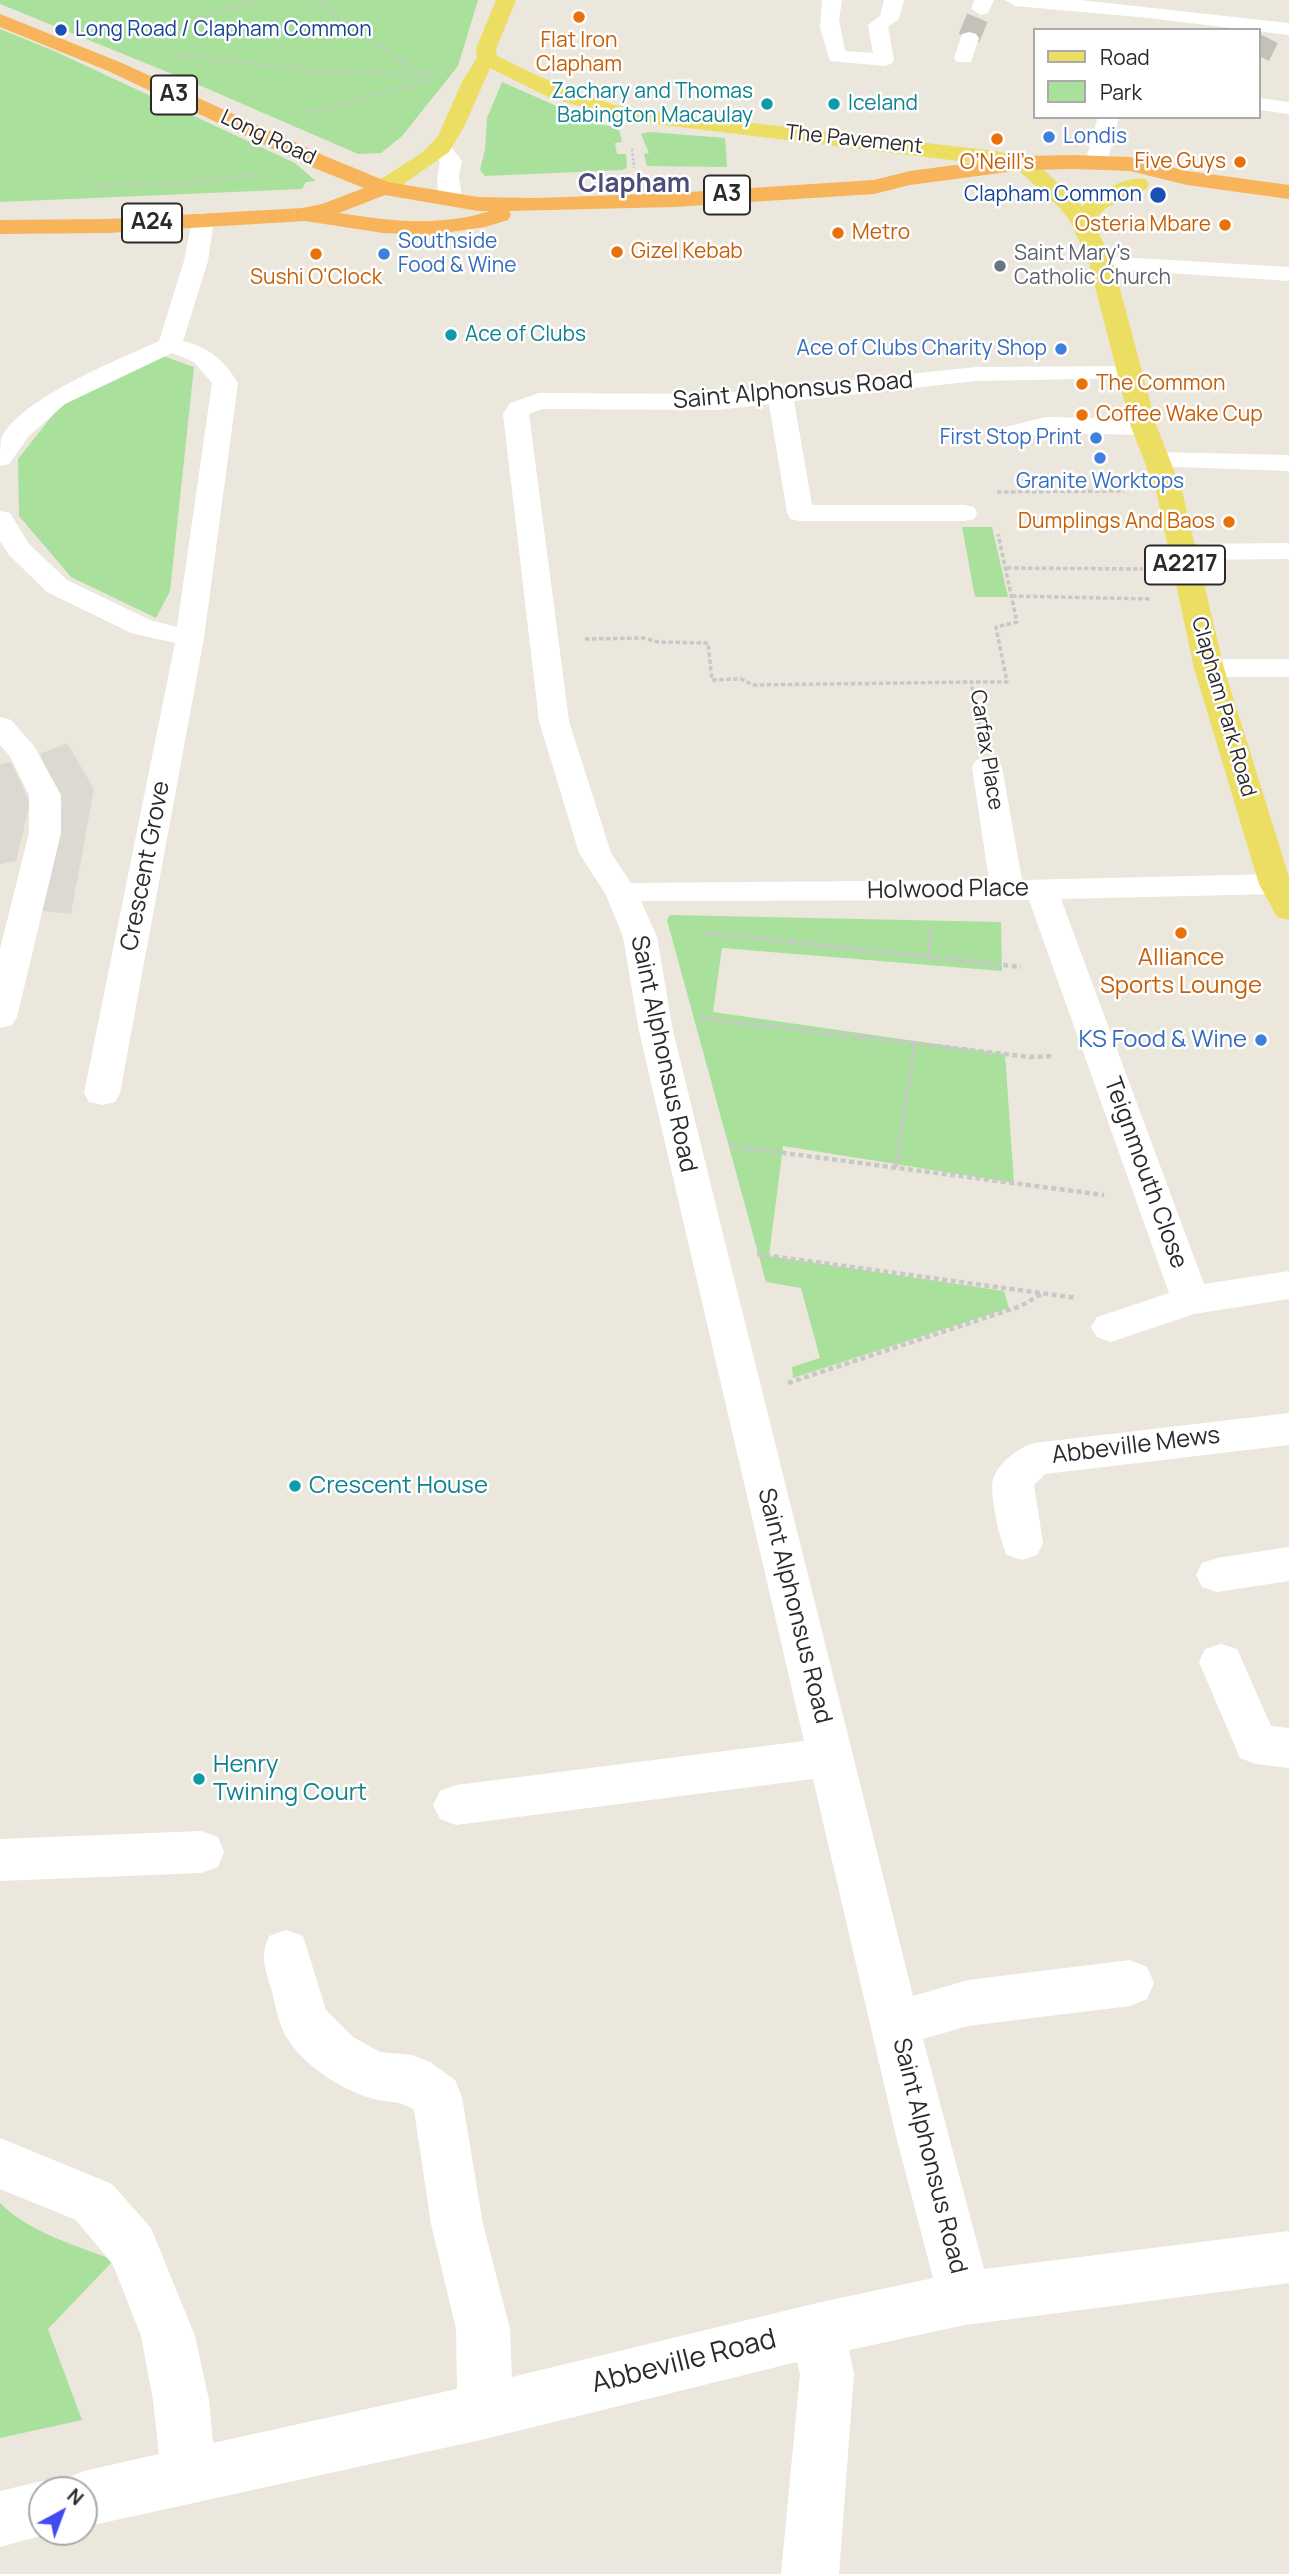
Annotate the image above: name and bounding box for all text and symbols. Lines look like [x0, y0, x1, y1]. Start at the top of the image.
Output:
marker: Flat Iron Clapham [571, 9, 587, 25]
place label: Long Road / Clapham Common [75, 17, 372, 43]
marker: Long Road / Clapham Common [53, 22, 69, 38]
place label: Flat Iron Clapham [536, 28, 622, 78]
legend [1034, 28, 1261, 119]
text: Road [1100, 43, 1150, 71]
road number: A3 [151, 76, 197, 114]
text: Park [1100, 78, 1142, 106]
place label: Zachary and Thomas Babington Macaulay [551, 79, 753, 129]
place label: Iceland [848, 91, 918, 117]
marker: Zachary and Thomas Babington Macaulay [759, 96, 775, 112]
marker: Iceland [826, 96, 842, 112]
street label: Long Road [216, 105, 320, 171]
street label: The Pavement [784, 120, 924, 160]
place label: Londis [1063, 124, 1127, 150]
marker: Londis [1041, 129, 1057, 145]
marker: O’Neill’s [989, 131, 1005, 147]
place label: Five Guys [1134, 149, 1226, 175]
place label: O’Neill’s [960, 150, 1034, 176]
marker: Five Guys [1232, 154, 1248, 170]
district label: Clapham [578, 169, 690, 201]
road number: A3 [704, 176, 750, 214]
place label: Clapham Common [964, 182, 1142, 208]
marker: Clapham Common [1148, 185, 1168, 205]
road number: A24 [122, 204, 182, 243]
place label: Osteria Mbare [1075, 212, 1211, 238]
marker: Osteria Mbare [1217, 217, 1233, 233]
place label: Metro [852, 220, 910, 246]
marker: Metro [830, 225, 846, 241]
place label: Southside Food & Wine [398, 229, 516, 279]
place label: Gizel Kebab [631, 239, 743, 265]
place label: Saint Mary's Catholic Church [1014, 241, 1171, 291]
marker: Gizel Kebab [609, 244, 625, 260]
marker: Sushi O'Clock [308, 246, 324, 262]
marker: Southside Food & Wine [376, 246, 392, 262]
marker: Saint Mary's Catholic Church [992, 258, 1008, 274]
place label: Sushi O'Clock [250, 265, 382, 291]
place label: Ace of Clubs [465, 322, 586, 348]
marker: Ace of Clubs [443, 327, 459, 343]
place label: Ace of Clubs Charity Shop [797, 336, 1047, 362]
marker: Ace of Clubs Charity Shop [1053, 341, 1069, 357]
street label: Saint Alphonsus Road [672, 366, 914, 416]
place label: The Common [1096, 371, 1225, 397]
marker: The Common [1074, 376, 1090, 392]
place label: Coffee Wake Cup [1096, 402, 1263, 428]
marker: Coffee Wake Cup [1074, 407, 1090, 423]
place label: First Stop Print [940, 425, 1082, 451]
marker: First Stop Print [1088, 430, 1104, 446]
marker: Granite Worktops [1092, 450, 1108, 466]
place label: Granite Worktops [1016, 469, 1184, 495]
place label: Dumplings And Baos [1018, 509, 1215, 535]
marker: Dumplings And Baos [1221, 514, 1237, 530]
road number: A2217 [1145, 545, 1225, 584]
street label: Clapham Park Road [1185, 614, 1261, 800]
street label: Carfax Place [964, 688, 1008, 812]
street label: Crescent Grove [115, 779, 177, 953]
street label: Holwood Place [867, 874, 1029, 906]
marker: Alliance Sports Lounge [1173, 925, 1189, 941]
street label: Saint Alphonsus Road [624, 933, 702, 1175]
place label: Alliance Sports Lounge [1100, 944, 1262, 1000]
place label: KS Food & Wine [1079, 1026, 1247, 1054]
marker: KS Food & Wine [1253, 1032, 1269, 1048]
street label: Teignmouth Close [1097, 1073, 1193, 1273]
street label: Abbeville Mews [1050, 1421, 1222, 1471]
place label: Crescent House [309, 1472, 488, 1500]
marker: Crescent House [287, 1478, 303, 1494]
street label: Saint Alphonsus Road [751, 1485, 837, 1727]
place label: Henry Twining Court [213, 1751, 367, 1807]
marker: Henry Twining Court [191, 1771, 207, 1787]
street label: Saint Alphonsus Road [886, 2035, 972, 2277]
street label: Abbeville Road [588, 2323, 780, 2401]
north arrow [28, 2476, 98, 2546]
text: N [62, 2482, 89, 2511]

